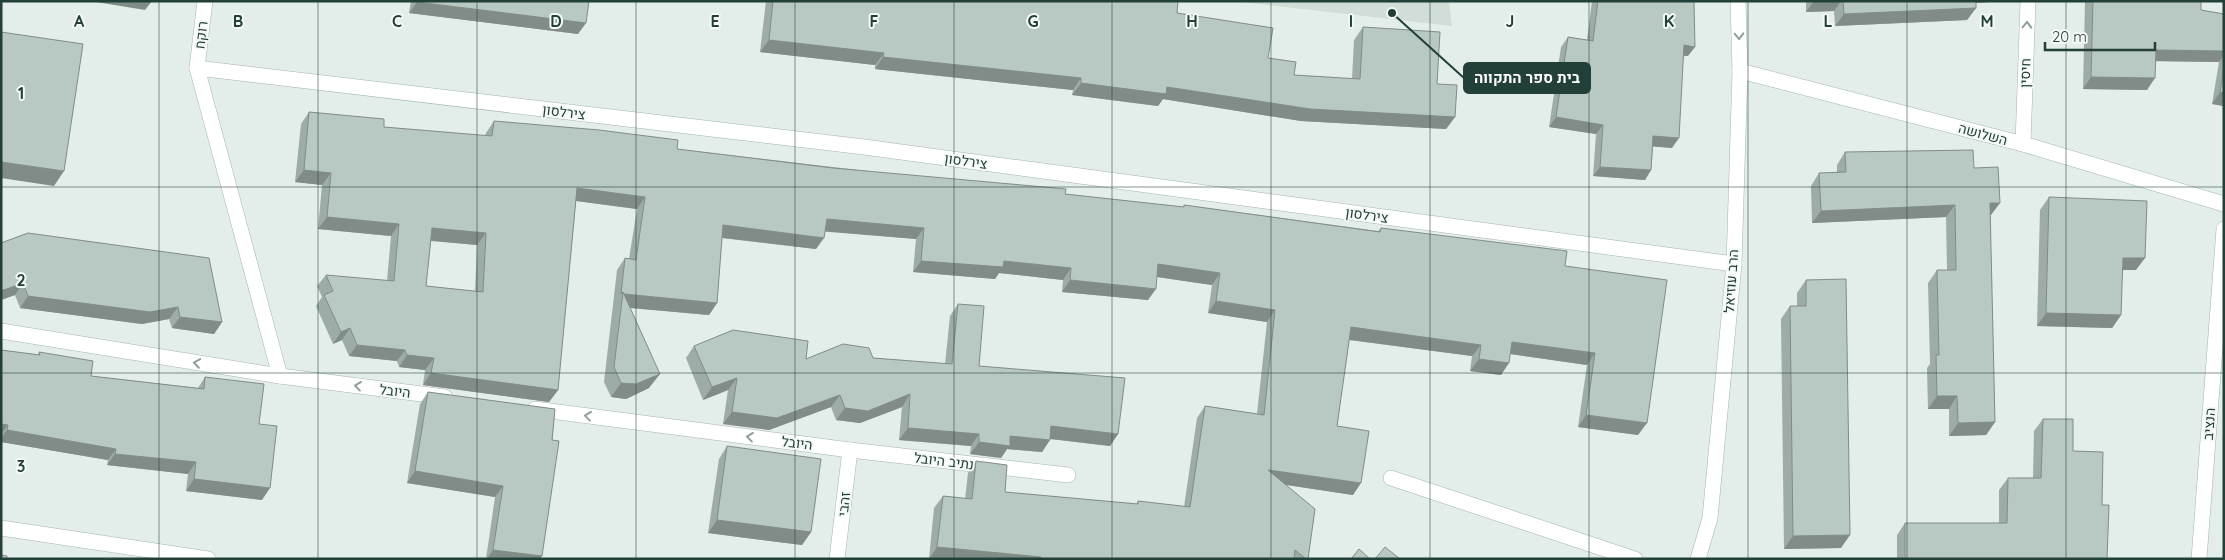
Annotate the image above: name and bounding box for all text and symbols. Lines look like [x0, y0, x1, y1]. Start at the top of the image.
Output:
text: A [74, 11, 85, 31]
text: B [233, 11, 243, 31]
text: C [392, 11, 402, 31]
text: D [550, 11, 562, 31]
text: E [710, 11, 720, 31]
text: F [870, 11, 879, 31]
text: G [1027, 11, 1039, 31]
text: H [1186, 11, 1198, 31]
text: I [1349, 11, 1353, 31]
text: J [1506, 11, 1514, 31]
text: K [1664, 11, 1674, 31]
text: L [1824, 11, 1833, 31]
text: M [1980, 11, 1994, 31]
street label: רוקח [190, 20, 212, 50]
scale bar [2045, 20, 2155, 52]
one-way arrow [2021, 21, 2032, 29]
text: 20 m [2052, 27, 2087, 46]
one-way arrow [1734, 32, 1744, 40]
street label: חיסין [2015, 58, 2035, 88]
callout: בית ספר התקווה [1464, 63, 1590, 93]
text: בית ספר התקווה [1474, 68, 1580, 87]
text: 1 [18, 83, 24, 103]
street label: צירלסון [542, 100, 587, 124]
street label: השלושה [1957, 119, 2009, 149]
street label: צירלסון [943, 149, 989, 173]
street label: צירלסון [1344, 203, 1390, 227]
street label: הרב עוזיאל [1720, 249, 1742, 313]
text: 2 [16, 270, 26, 290]
one-way arrow [193, 358, 201, 368]
street label: היובל [378, 380, 412, 402]
one-way arrow [353, 381, 361, 392]
street label: הנציב [2199, 407, 2219, 441]
one-way arrow [584, 411, 592, 422]
one-way arrow [745, 432, 753, 443]
street label: היובל [780, 432, 814, 454]
street label: נתיב היובל [913, 448, 975, 474]
text: 3 [17, 456, 25, 476]
street label: זהבי [834, 491, 854, 517]

